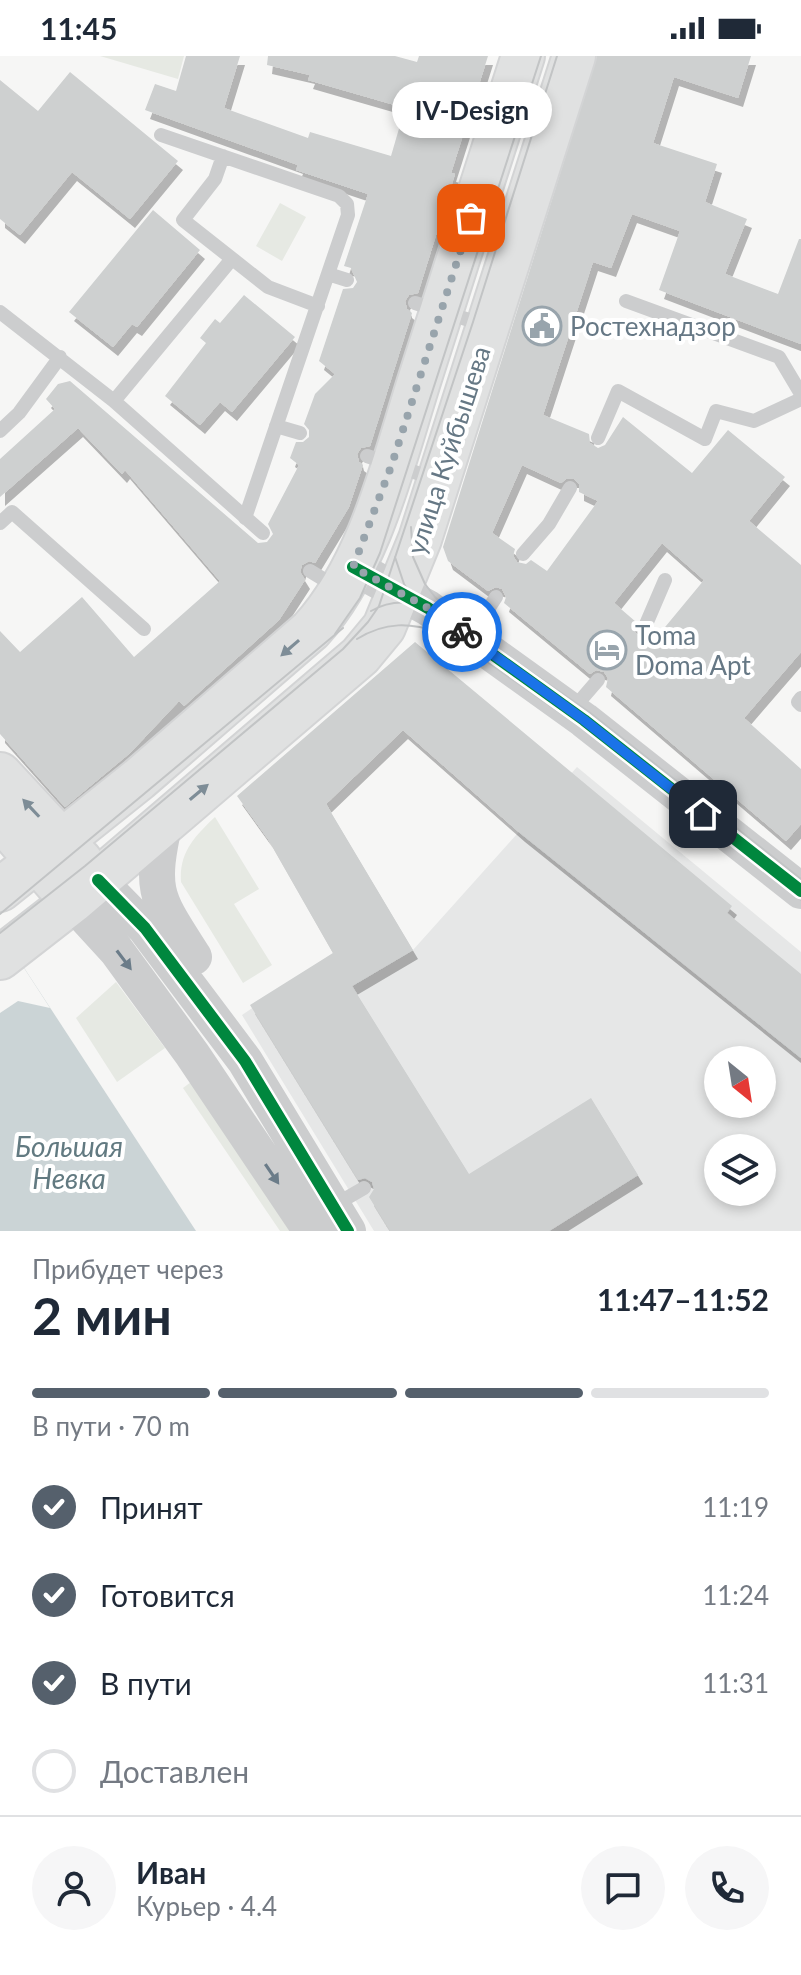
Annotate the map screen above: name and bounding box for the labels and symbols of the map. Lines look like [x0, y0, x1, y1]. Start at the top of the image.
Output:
callout: IV-Design [391, 82, 551, 138]
pin [437, 184, 505, 252]
public building icon: Ростехнадзор [521, 305, 563, 347]
place label: Ростехнадзор [570, 310, 736, 342]
street label: улица Куйбышева [399, 342, 497, 558]
courier [422, 592, 502, 672]
place label: Toma Doma Apt [635, 619, 751, 681]
hotel icon: Toma Doma Apt [586, 629, 628, 671]
one-way arrow [281, 639, 301, 656]
pin [669, 780, 737, 848]
one-way arrow [189, 784, 209, 801]
one-way arrow [23, 799, 41, 818]
one-way arrow [115, 950, 131, 971]
north arrow [704, 1046, 776, 1118]
water label: Большая Невка [15, 1129, 123, 1195]
one-way arrow [265, 1163, 280, 1184]

